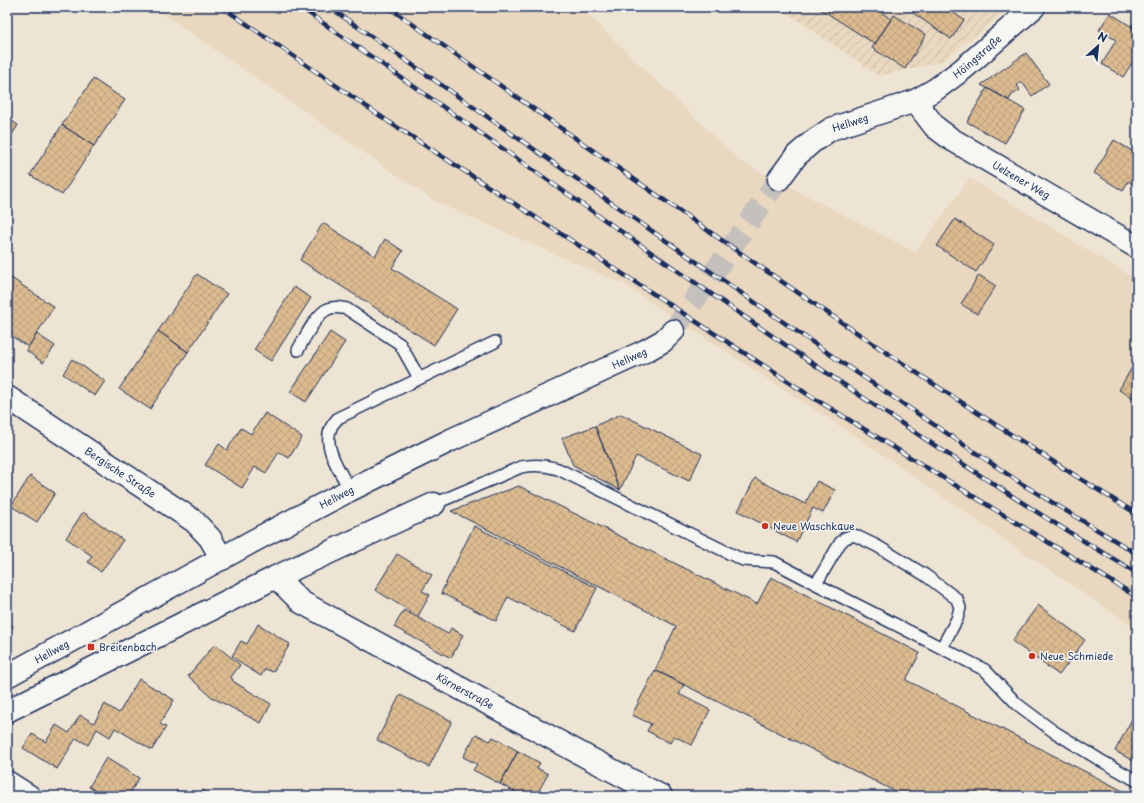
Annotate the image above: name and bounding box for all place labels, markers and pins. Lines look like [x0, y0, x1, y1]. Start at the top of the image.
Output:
place label: Neue Waschkaue [773, 518, 855, 533]
marker: Neue Waschkaue [760, 521, 770, 531]
place label: Breitenbach [99, 639, 157, 654]
marker: Breitenbach [86, 642, 96, 652]
place label: Neue Schmiede [1040, 648, 1114, 663]
marker: Neue Schmiede [1027, 651, 1037, 661]

